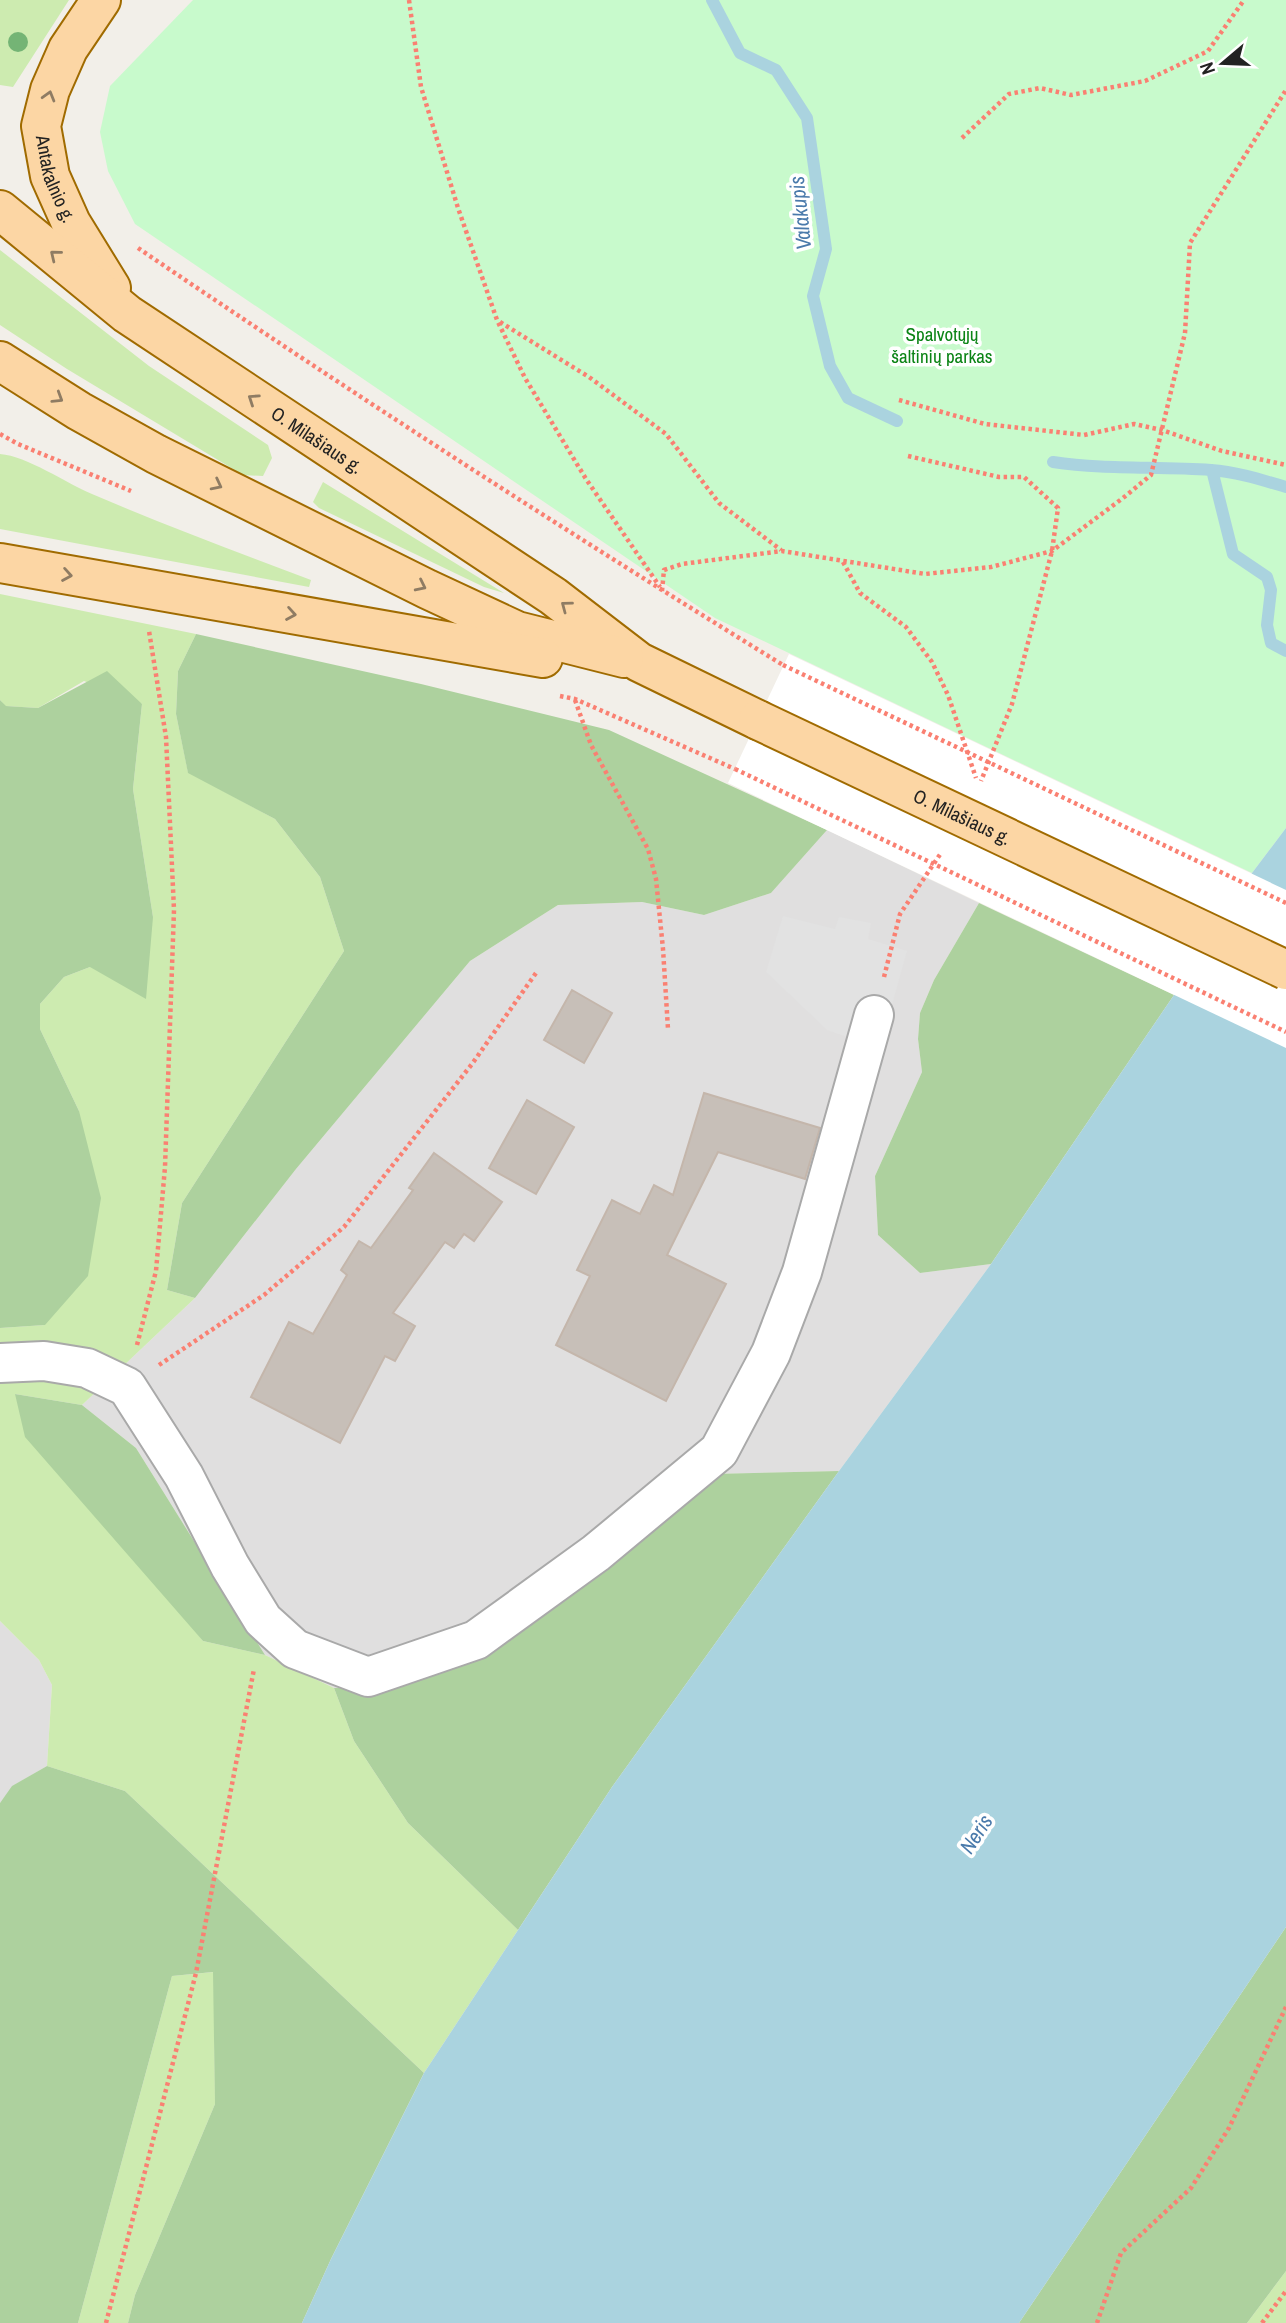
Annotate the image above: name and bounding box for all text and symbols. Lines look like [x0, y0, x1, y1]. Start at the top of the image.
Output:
north arrow [1188, 28, 1258, 98]
text: N [1193, 59, 1221, 78]
one-way arrow [41, 90, 56, 102]
street label: Antakalnio g. [30, 132, 82, 227]
water label: Valakupis [782, 174, 818, 251]
one-way arrow [50, 251, 63, 263]
park label: Spalvotųjų šaltinių parkas [891, 321, 993, 369]
one-way arrow [50, 389, 63, 402]
one-way arrow [248, 394, 261, 407]
street label: O. Milašiaus g. [266, 400, 368, 480]
one-way arrow [210, 477, 222, 491]
one-way arrow [61, 567, 73, 582]
one-way arrow [414, 578, 426, 592]
one-way arrow [561, 601, 573, 614]
one-way arrow [285, 606, 297, 621]
street label: O. Milašiaus g. [909, 783, 1015, 851]
water label: Neris [953, 1809, 1000, 1859]

